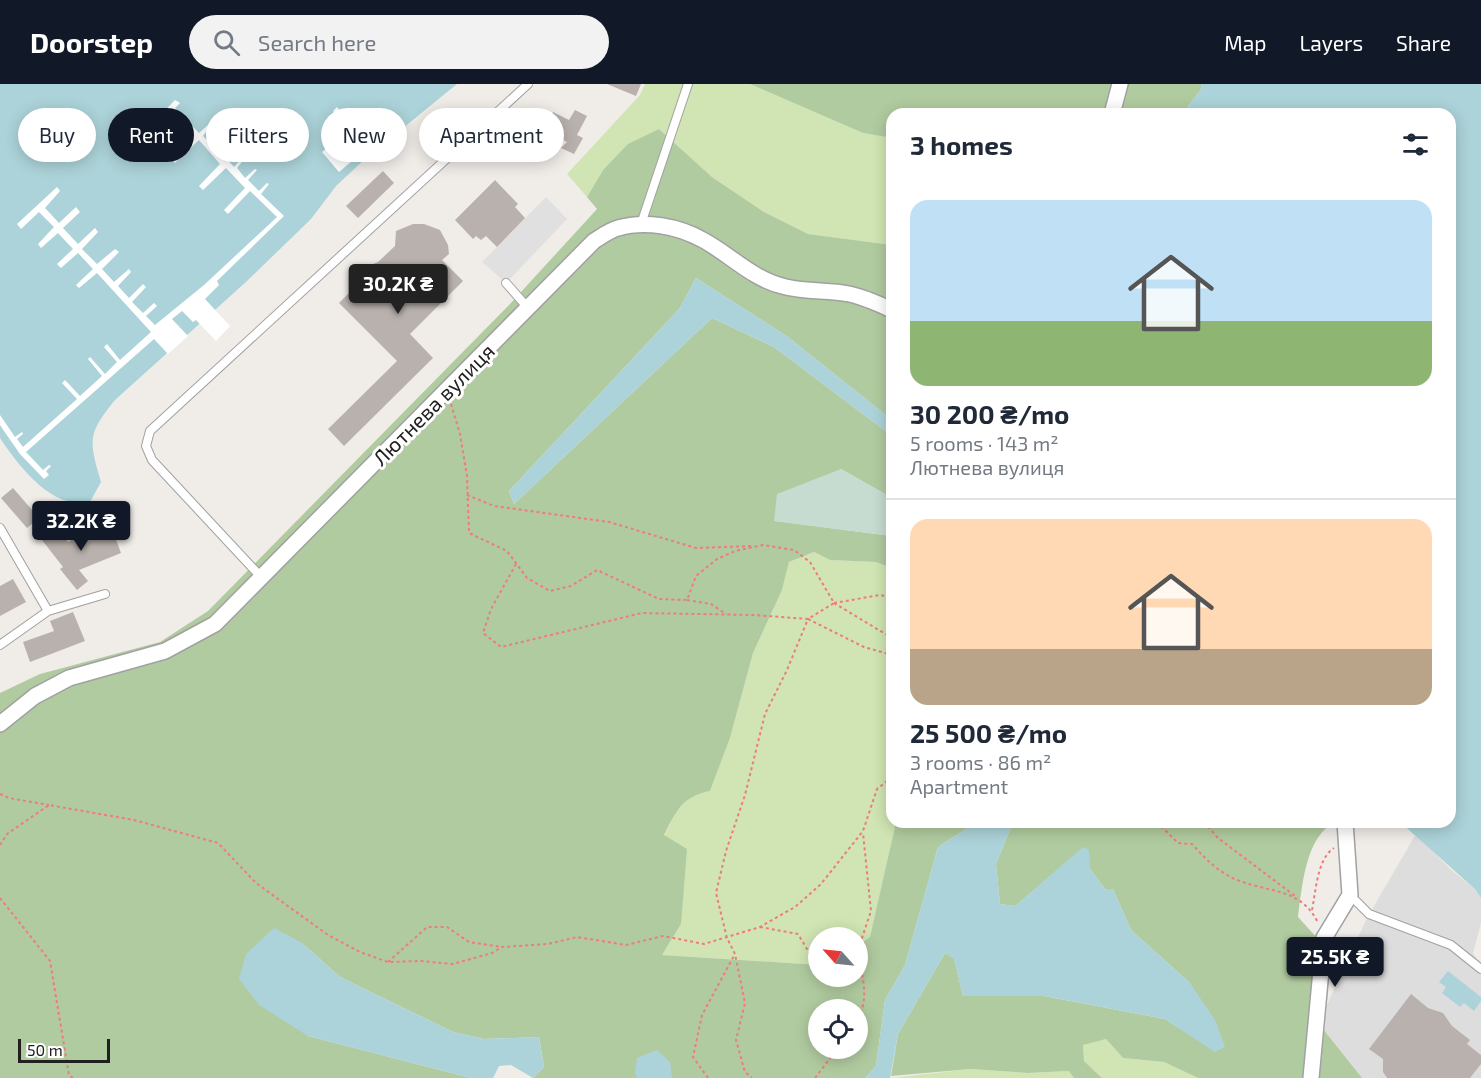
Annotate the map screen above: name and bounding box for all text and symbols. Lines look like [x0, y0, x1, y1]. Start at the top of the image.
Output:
search box [189, 15, 609, 69]
text: Doorstep [30, 25, 153, 59]
icon: search [210, 26, 243, 59]
text: Search here [258, 29, 376, 55]
text: Map [1224, 30, 1266, 55]
text: Layers [1299, 30, 1363, 55]
text: Share [1396, 30, 1451, 55]
chip: Buy [18, 108, 96, 162]
chip: Rent [108, 108, 194, 162]
chip: Filters [206, 108, 309, 162]
chip: New [321, 108, 407, 162]
chip: Apartment [419, 108, 564, 162]
icon: filters [1399, 128, 1432, 161]
text: 3 homes [910, 129, 1013, 160]
icon: home [1117, 239, 1225, 347]
pin: 30.2K ₴ [343, 264, 453, 315]
text: 30.2K ₴ [363, 271, 433, 295]
street label: Лютнева вулиця [367, 338, 500, 471]
text: 30 200 ₴/mo [910, 398, 1069, 429]
text: 5 rooms · 143 m² [910, 431, 1059, 455]
text: Лютнева вулиця [910, 455, 1064, 479]
pin: 32.2K ₴ [26, 501, 136, 552]
text: 32.2K ₴ [46, 508, 116, 532]
icon: home [1117, 558, 1225, 666]
text: 25 500 ₴/mo [910, 717, 1067, 748]
text: 3 rooms · 86 m² [910, 750, 1051, 774]
text: Apartment [910, 774, 1008, 798]
north arrow [808, 927, 868, 987]
map controls [808, 927, 868, 1059]
pin: 25.5K ₴ [1280, 937, 1390, 988]
text: 25.5K ₴ [1301, 944, 1369, 968]
button: locate [808, 999, 868, 1059]
scale bar [18, 1036, 110, 1064]
text: 50 m [27, 1040, 63, 1059]

